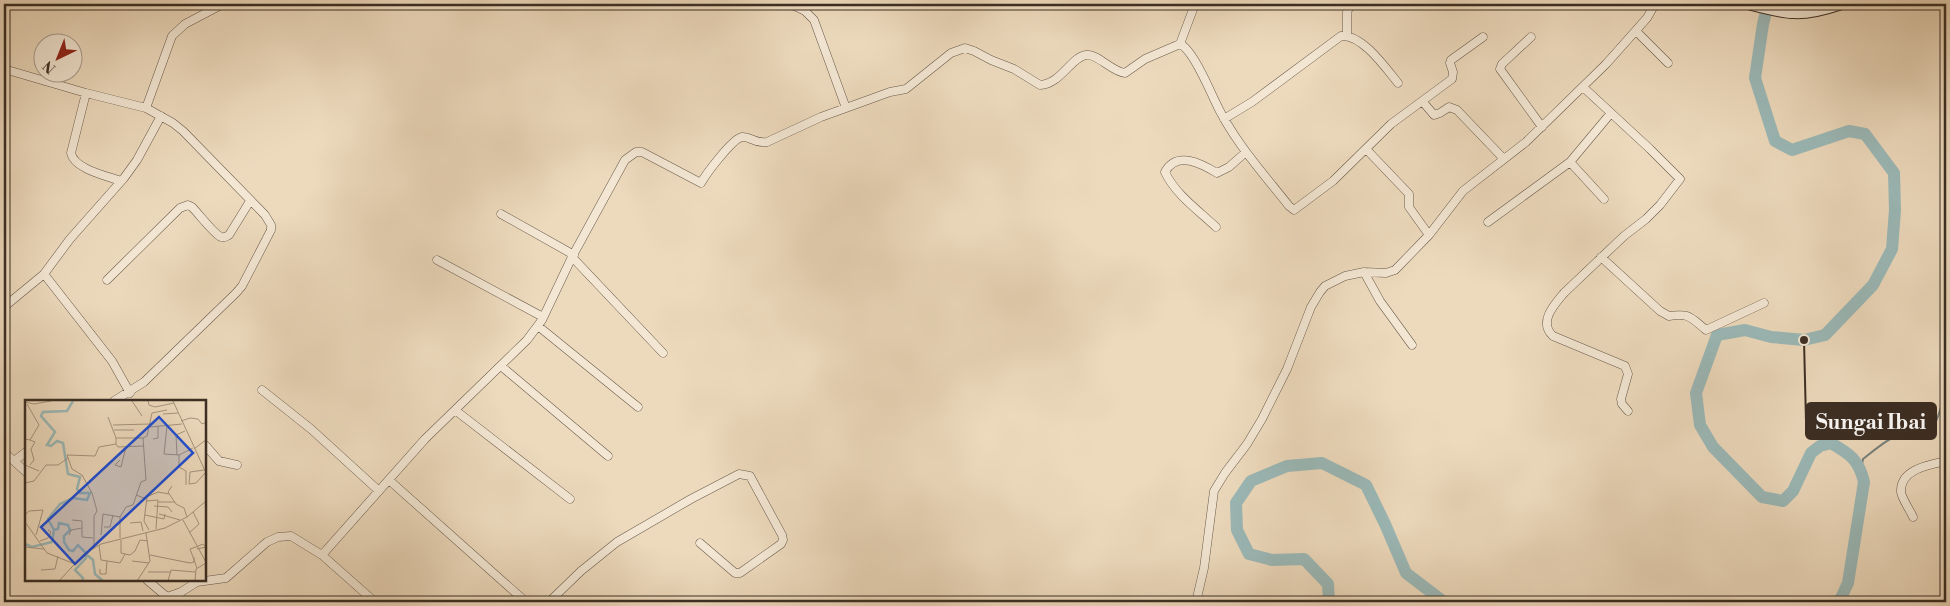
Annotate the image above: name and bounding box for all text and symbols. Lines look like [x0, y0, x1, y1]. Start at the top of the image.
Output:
north arrow [32, 32, 82, 82]
text: N [40, 56, 60, 77]
inset map [25, 400, 206, 581]
callout: Sungai Ibai [1806, 403, 1936, 439]
text: Sungai Ibai [1816, 410, 1927, 436]

